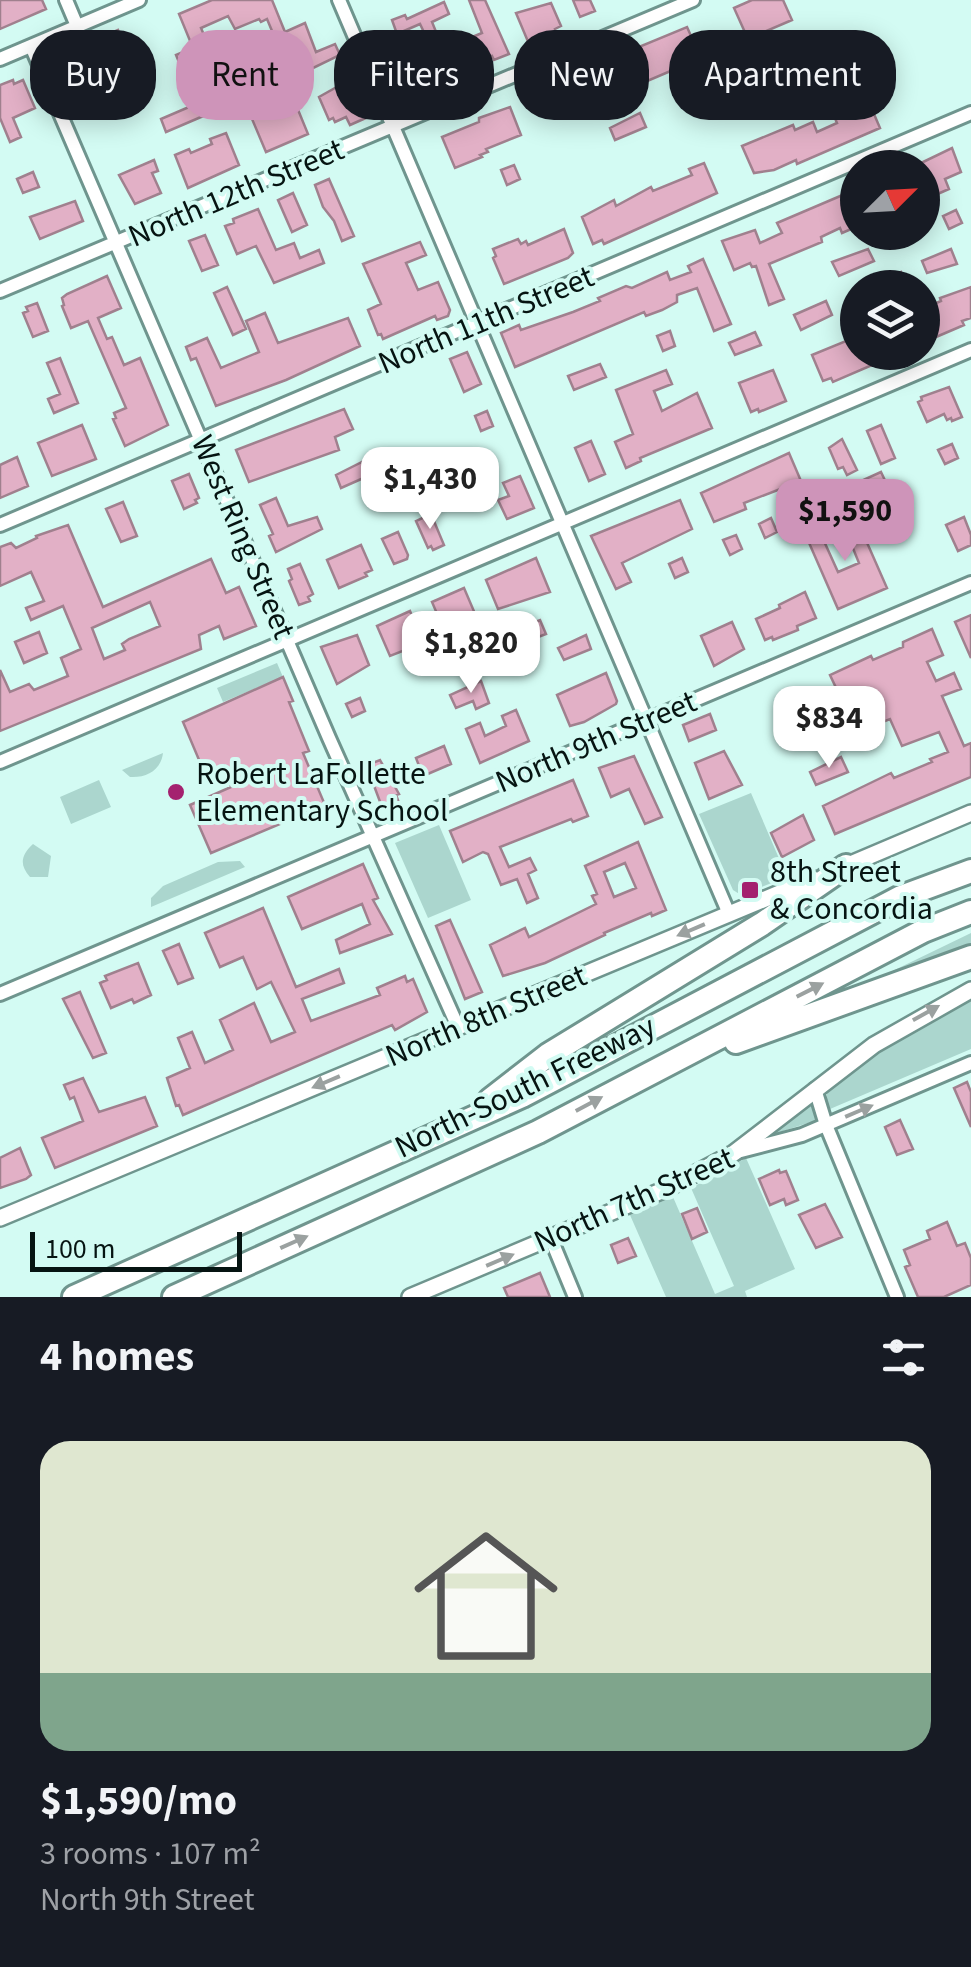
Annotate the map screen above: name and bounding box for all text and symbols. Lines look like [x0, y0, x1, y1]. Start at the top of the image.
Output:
chip: Buy [30, 30, 156, 120]
chip: Rent [176, 30, 314, 120]
chip: Filters [334, 30, 494, 120]
chip: New [514, 30, 649, 120]
chip: Apartment [669, 30, 896, 120]
street label: North 12th Street [121, 127, 351, 259]
north arrow [840, 150, 940, 250]
map controls [840, 150, 940, 370]
street label: North 11th Street [371, 254, 601, 386]
button: layers [840, 270, 940, 370]
street label: West Ring Street [179, 428, 307, 646]
pin: $1,430 [349, 447, 511, 532]
text: $1,430 [383, 456, 477, 502]
pin: $1,590 [764, 479, 926, 564]
text: $1,590 [798, 488, 892, 534]
pin: $1,820 [390, 611, 552, 696]
text: $1,820 [424, 620, 518, 666]
street label: North 9th Street [488, 679, 704, 805]
pin: $834 [770, 686, 888, 771]
text: $834 [795, 695, 863, 741]
place label: Robert LaFollette Elementary School [196, 751, 448, 834]
marker: Robert LaFollette Elementary School [165, 781, 187, 803]
place label: 8th Street & Concordia [770, 849, 933, 932]
marker: 8th Street & Concordia [739, 879, 761, 901]
one-way arrow [676, 922, 706, 938]
street label: North 8th Street [378, 953, 594, 1079]
one-way arrow [795, 982, 824, 999]
street label: North-South Freeway [387, 1004, 663, 1170]
one-way arrow [912, 1005, 940, 1023]
one-way arrow [312, 1074, 341, 1090]
one-way arrow [574, 1096, 603, 1113]
one-way arrow [844, 1102, 874, 1118]
street label: North 7th Street [527, 1135, 741, 1265]
scale bar [30, 1227, 242, 1272]
text: 100 m [45, 1229, 116, 1269]
one-way arrow [279, 1234, 309, 1250]
one-way arrow [485, 1251, 515, 1267]
text: 4 homes [40, 1327, 194, 1387]
icon: filters [876, 1330, 931, 1385]
icon: home [396, 1506, 576, 1686]
text: $1,590/mo [40, 1771, 237, 1831]
text: 3 rooms · 107 m² [40, 1831, 261, 1877]
text: North 9th Street [40, 1877, 254, 1923]

